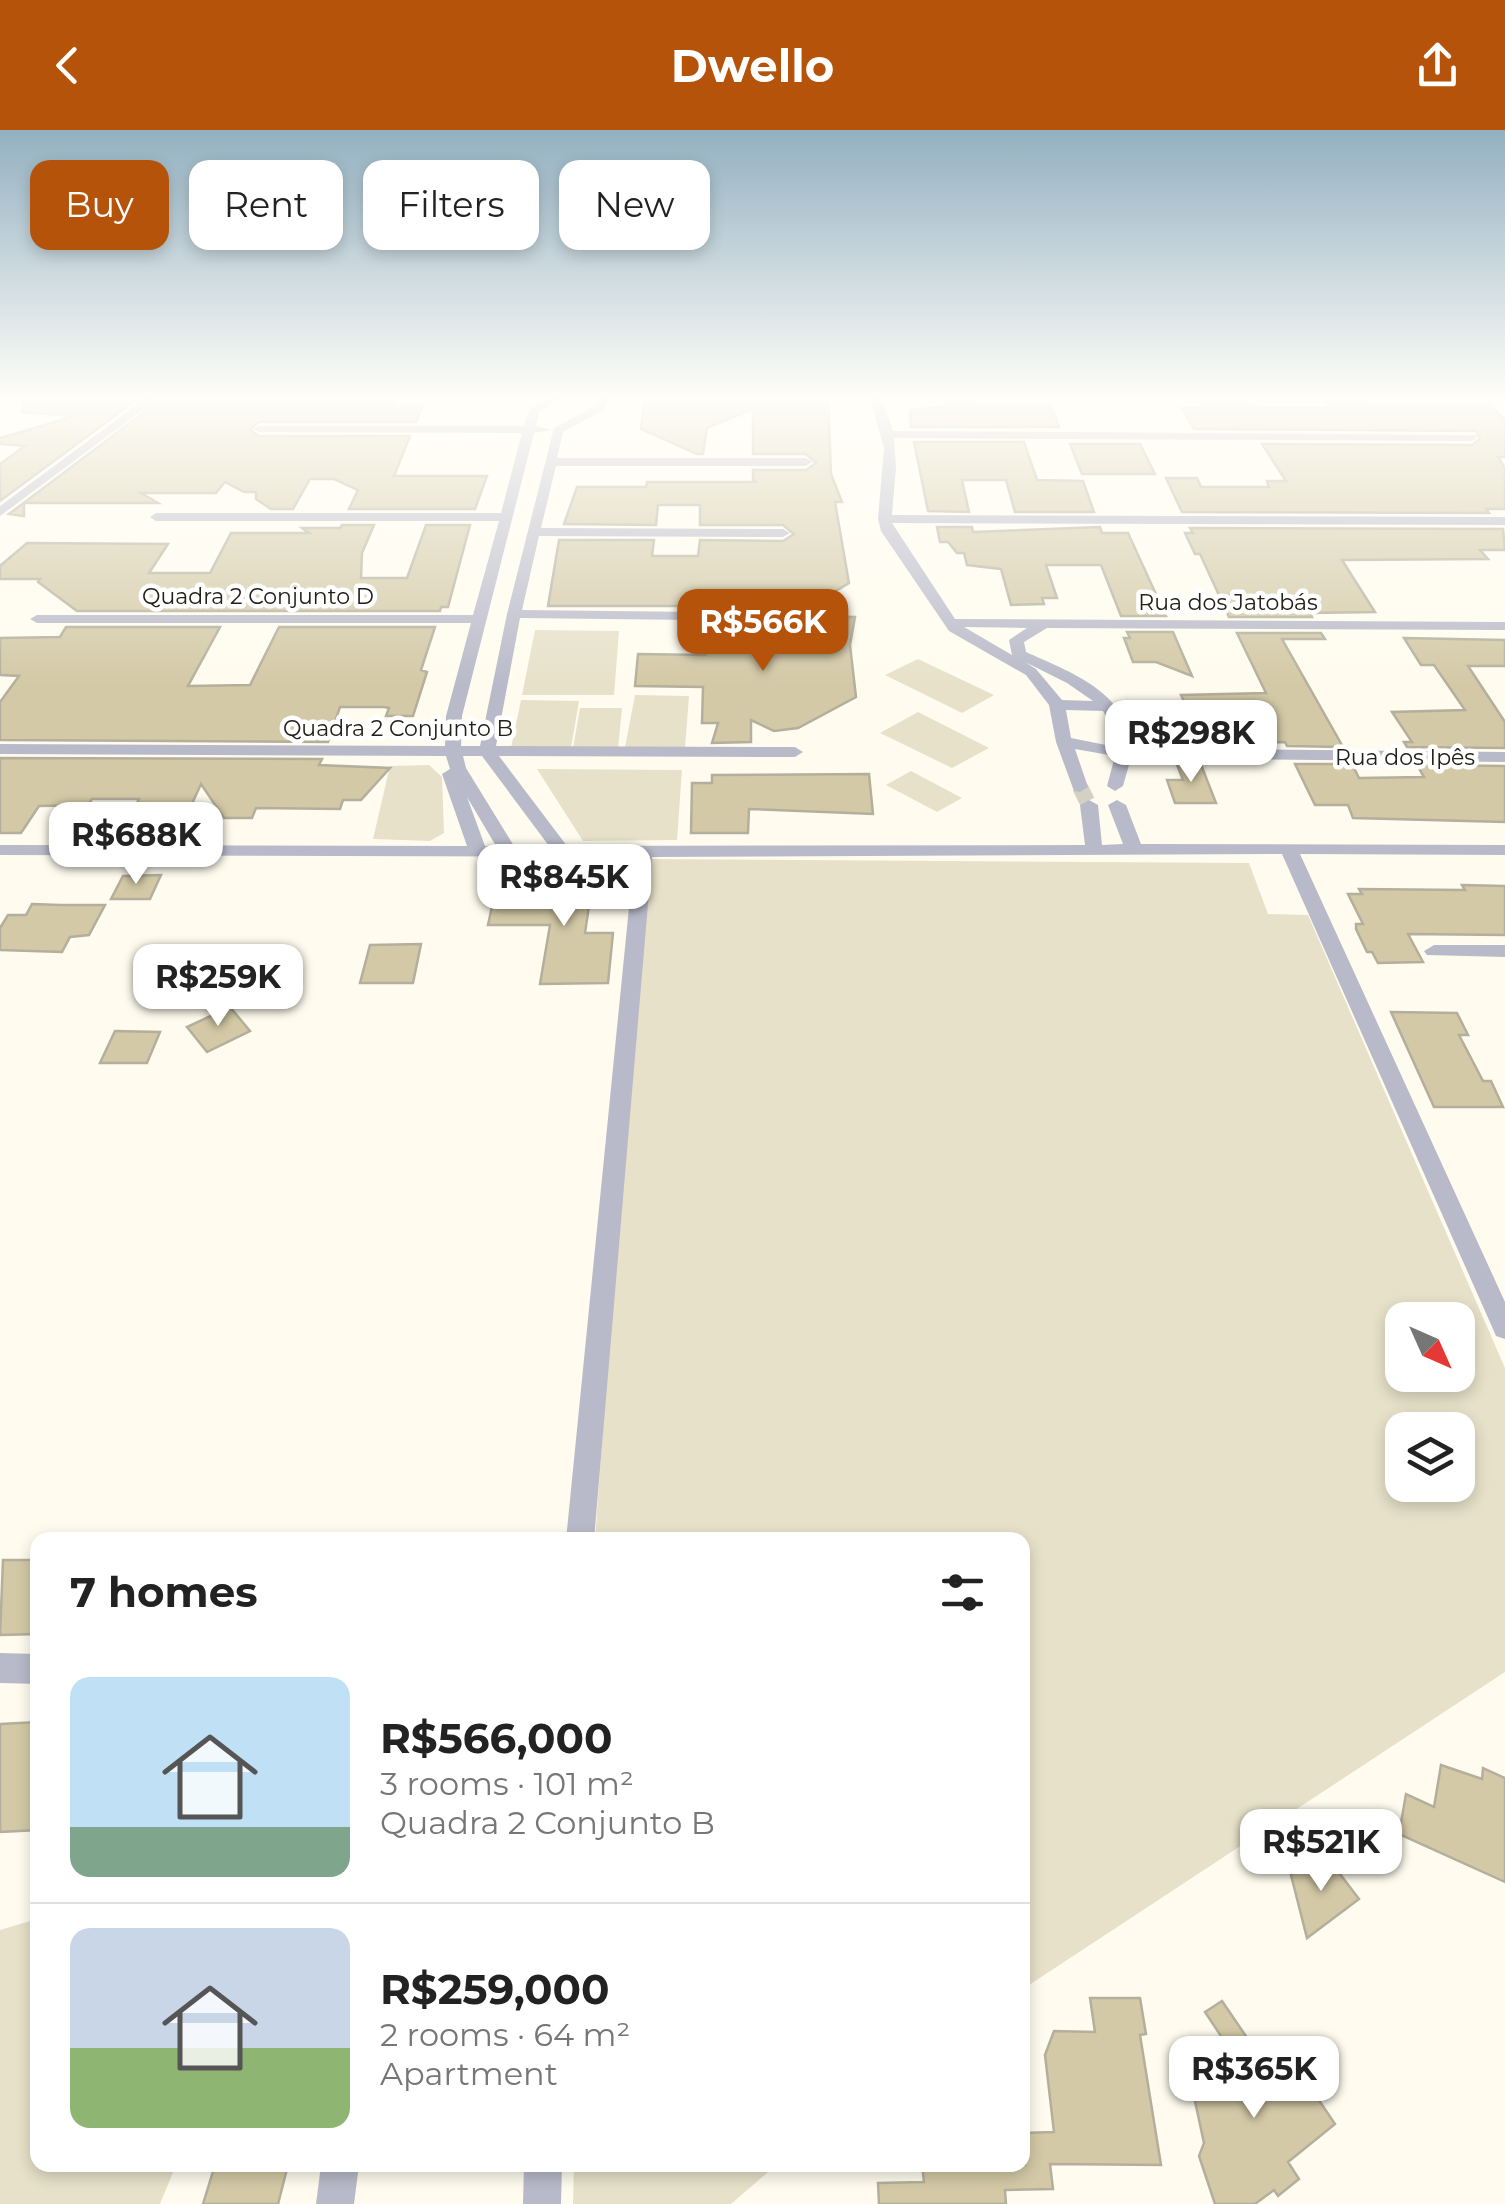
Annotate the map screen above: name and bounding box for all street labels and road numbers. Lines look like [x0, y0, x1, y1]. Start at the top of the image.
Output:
street label: Quadra 2 Conjunto D [142, 583, 374, 610]
street label: Rua dos Jatobás [1138, 589, 1318, 616]
street label: Quadra 2 Conjunto B [283, 715, 513, 742]
street label: Rua dos Ipês [1335, 744, 1475, 771]

